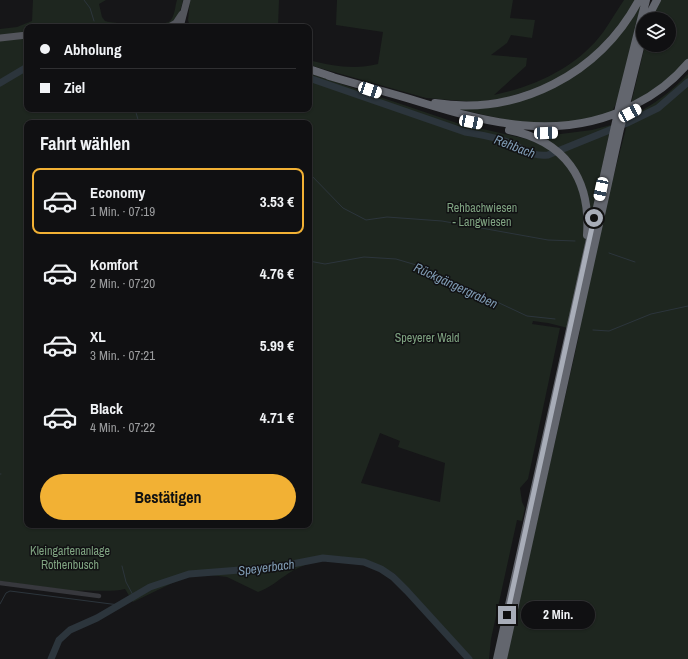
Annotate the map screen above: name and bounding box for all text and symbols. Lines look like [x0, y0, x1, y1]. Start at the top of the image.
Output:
map controls [636, 12, 676, 52]
button: layers [636, 12, 676, 52]
text: Abholung [64, 39, 121, 60]
text: Ziel [64, 77, 85, 98]
car [357, 80, 383, 100]
car [617, 102, 643, 124]
car [458, 114, 484, 130]
car [534, 127, 558, 139]
text: Fahrt wählen [40, 131, 130, 156]
water label: Rehbach [492, 131, 538, 162]
car [593, 176, 609, 202]
text: Economy [90, 182, 145, 203]
icon: car [42, 183, 78, 219]
text: 3.53 € [260, 191, 294, 212]
park label: Rehbachwiesen - Langwiesen [447, 200, 517, 230]
text: 1 Min. · 07:19 [90, 203, 155, 220]
route start [585, 209, 603, 227]
text: Komfort [90, 254, 138, 275]
icon: car [42, 255, 78, 291]
water label: Rückgängergraben [411, 259, 501, 312]
text: 4.76 € [260, 263, 294, 284]
text: 2 Min. · 07:20 [90, 275, 155, 292]
text: XL [90, 326, 106, 347]
icon: car [42, 327, 78, 363]
park label: Speyerer Wald [395, 330, 459, 346]
text: 5.99 € [260, 335, 294, 356]
text: 3 Min. · 07:21 [90, 347, 155, 364]
text: Black [90, 398, 123, 419]
icon: car [42, 399, 78, 435]
text: 4.71 € [260, 407, 294, 428]
text: 4 Min. · 07:22 [90, 419, 155, 436]
button: Bestätigen [40, 474, 296, 520]
park label: Kleingartenanlage Rothenbusch [30, 543, 110, 573]
water label: Speyerbach [237, 556, 295, 579]
callout: 2 Min. [521, 601, 595, 629]
route end [498, 606, 516, 624]
text: 2 Min. [543, 606, 573, 623]

